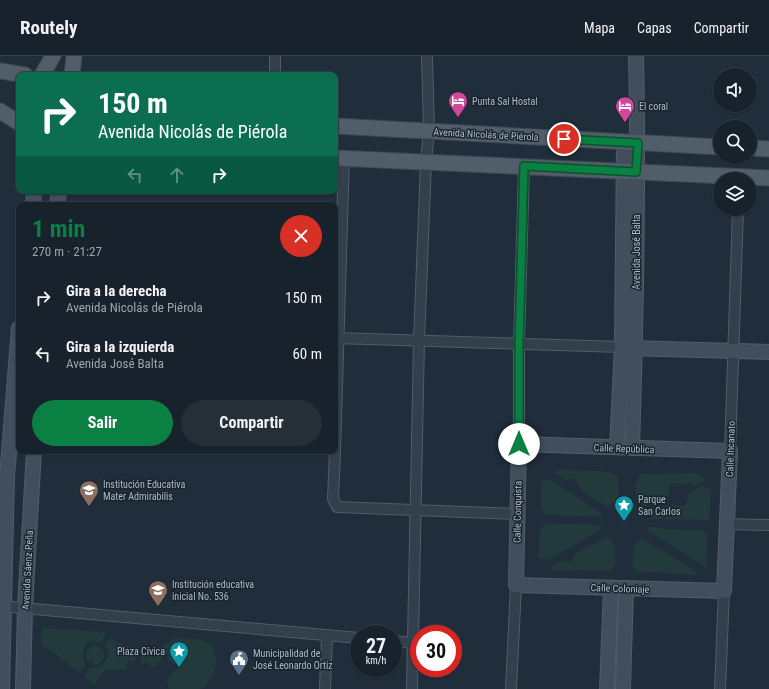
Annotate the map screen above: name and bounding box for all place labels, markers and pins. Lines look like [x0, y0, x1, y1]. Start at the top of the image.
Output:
hotel icon: Punta Sal Hostal [447, 90, 469, 118]
hotel icon: El coral [614, 95, 636, 123]
place label: Punta Sal Hostal [472, 96, 538, 107]
place label: El coral [639, 101, 668, 112]
pin [547, 122, 581, 156]
school or university icon: Institución Educativa Mater Admirabilis [78, 479, 100, 507]
place label: Institución Educativa Mater Admirabilis [103, 479, 186, 502]
place icon: Parque San Carlos [613, 494, 635, 522]
place label: Parque San Carlos [638, 494, 681, 517]
school or university icon: Institución educativa inicial No. 536 [147, 579, 169, 607]
place label: Institución educativa inicial No. 536 [172, 579, 254, 602]
place icon: Plaza Cívica [168, 640, 190, 668]
place label: Plaza Cívica [117, 646, 165, 657]
public building icon: Municipalidad de José Leonardo Ortiz [228, 648, 250, 676]
place label: Municipalidad de José Leonardo Ortiz [253, 648, 333, 671]

